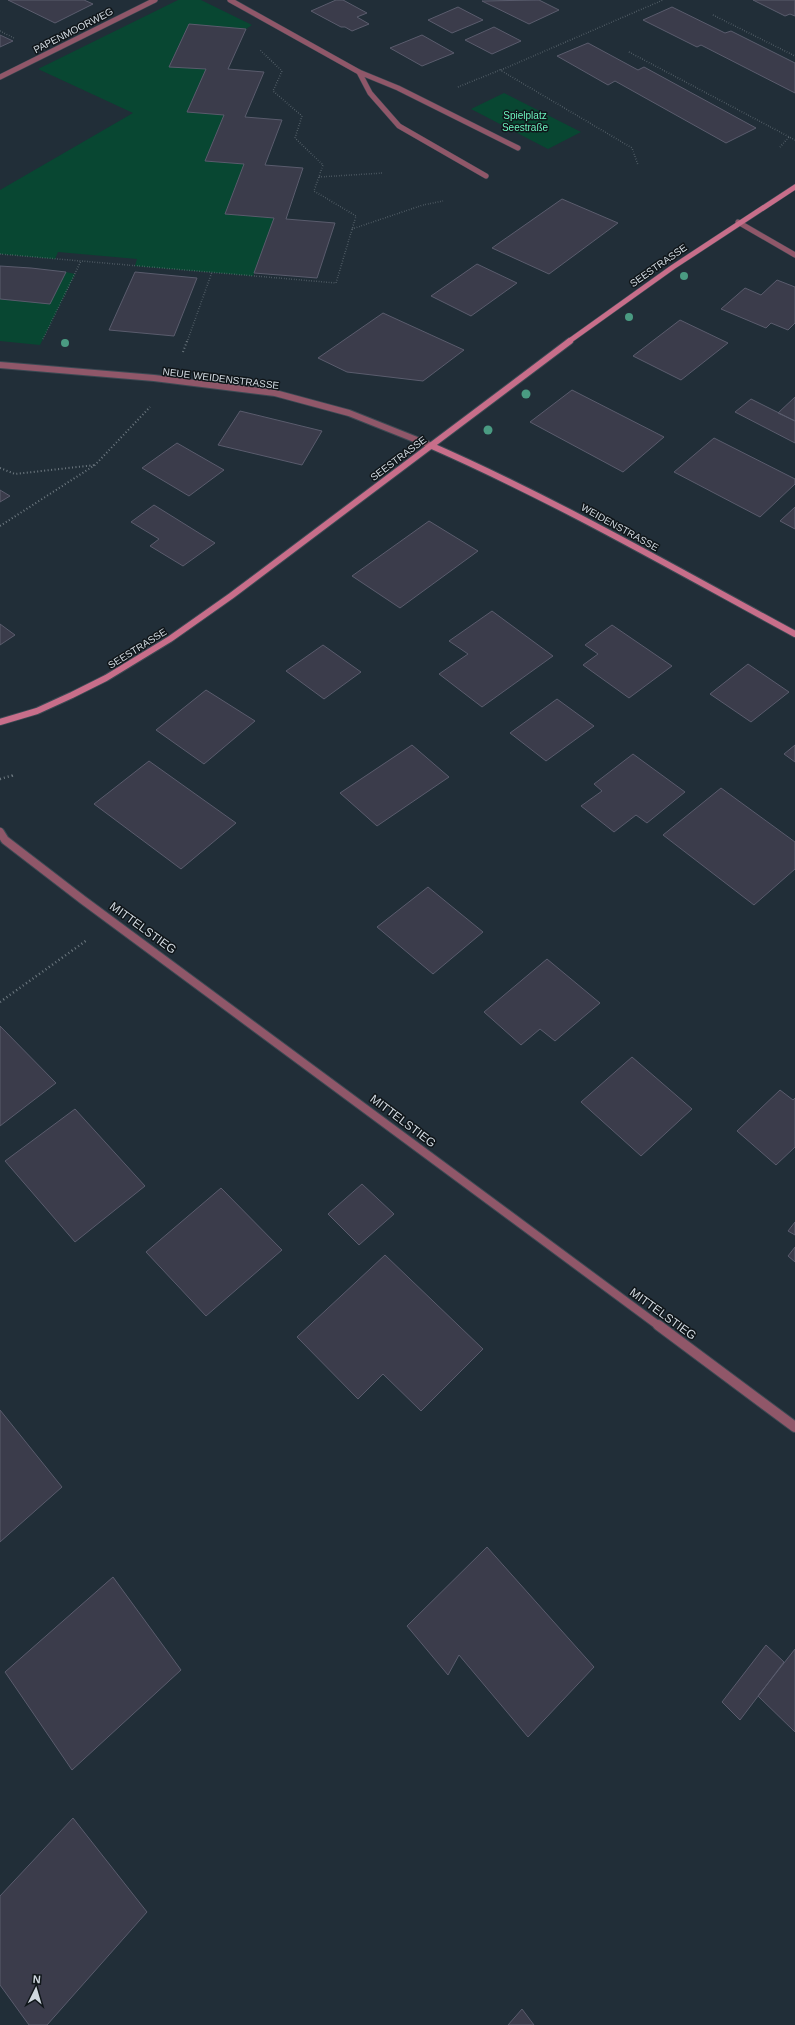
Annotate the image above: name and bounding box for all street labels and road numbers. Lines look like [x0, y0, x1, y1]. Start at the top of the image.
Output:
street label: PAPENMOORWEG [32, 5, 115, 55]
street label: SEESTRASSE [628, 242, 689, 289]
street label: NEUE WEIDENSTRASSE [162, 366, 280, 391]
street label: SEESTRASSE [368, 434, 428, 483]
street label: WEIDENSTRASSE [579, 502, 661, 553]
street label: SEESTRASSE [106, 626, 169, 671]
street label: MITTELSTIEG [107, 899, 179, 957]
street label: MITTELSTIEG [367, 1092, 439, 1150]
street label: MITTELSTIEG [627, 1285, 699, 1343]

